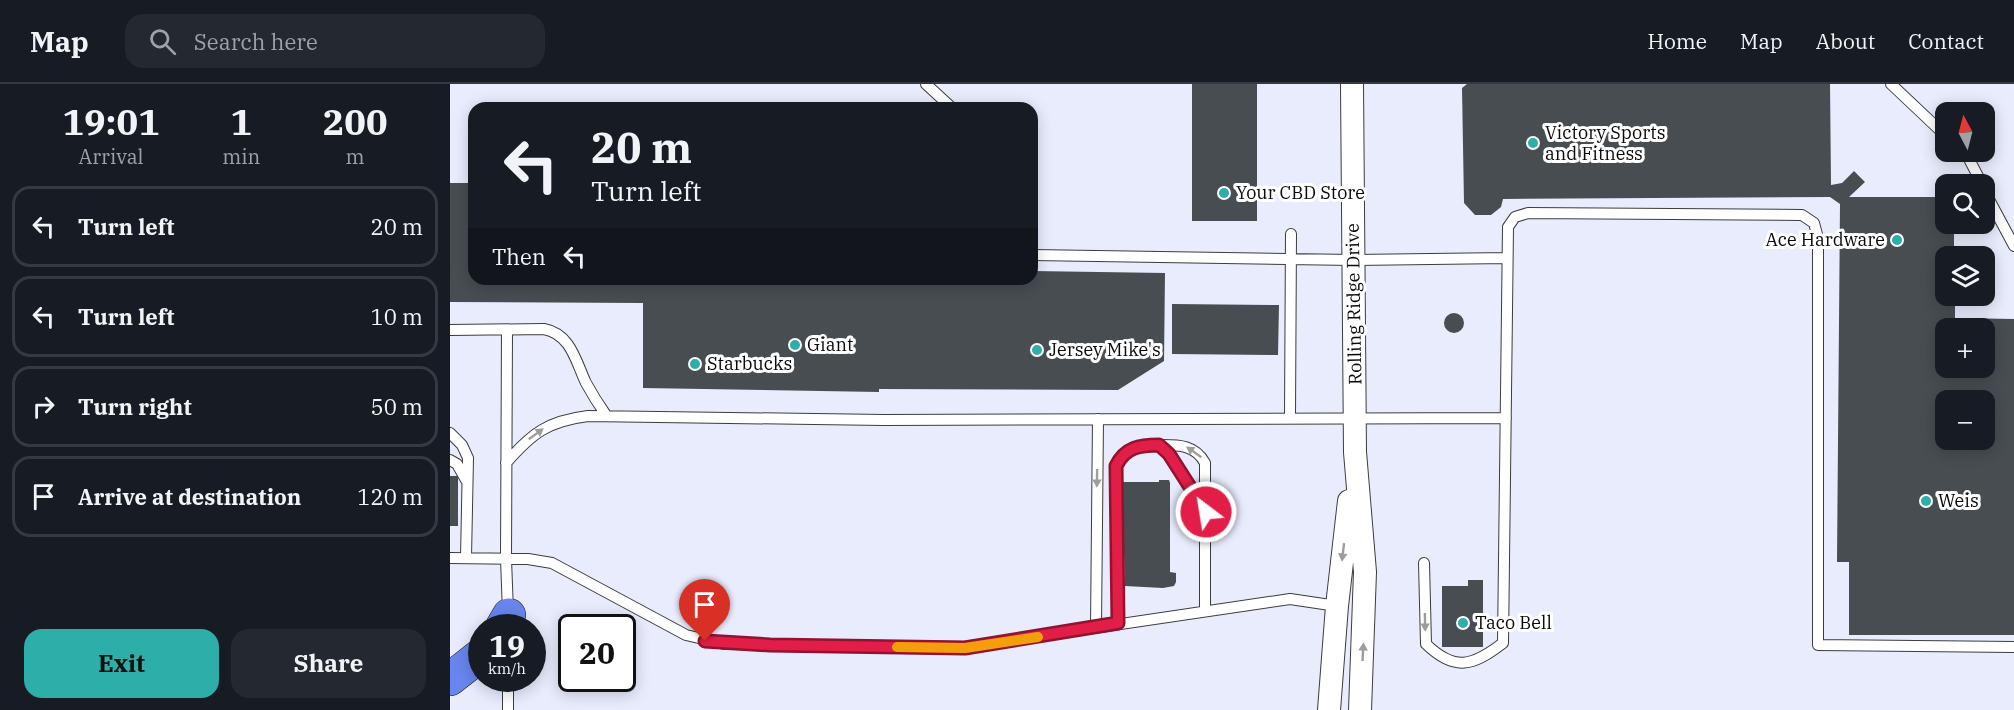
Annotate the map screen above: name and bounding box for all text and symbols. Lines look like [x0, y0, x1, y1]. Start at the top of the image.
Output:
search box [125, 14, 545, 68]
text: Map [30, 23, 89, 60]
icon: search [146, 25, 179, 58]
text: Search here [194, 27, 318, 56]
text: Home [1647, 27, 1707, 55]
text: Map [1740, 27, 1783, 55]
text: About [1816, 27, 1875, 55]
text: Contact [1908, 27, 1984, 55]
text: 19:01 [62, 98, 160, 145]
text: 1 [230, 98, 252, 145]
text: 200 [323, 98, 388, 145]
north arrow [1935, 102, 1995, 162]
map controls [1935, 102, 1995, 450]
text: 20 m [591, 120, 692, 175]
place label: Victory Sports and Fitness [1545, 121, 1666, 165]
icon: left [492, 126, 570, 204]
marker: Victory Sports and Fitness [1526, 136, 1540, 150]
text: Arrival [79, 143, 144, 170]
text: min [222, 143, 260, 170]
text: m [346, 143, 365, 170]
text: Turn left [591, 173, 702, 208]
button: search [1935, 174, 1995, 234]
place label: Your CBD Store [1236, 181, 1365, 204]
marker: Your CBD Store [1217, 186, 1231, 200]
icon: left [27, 210, 60, 243]
text: Turn left [78, 212, 174, 241]
text: 20 m [371, 212, 423, 241]
street label: Rolling Ridge Drive [1341, 223, 1366, 385]
place label: Ace Hardware [1766, 228, 1885, 251]
marker: Ace Hardware [1890, 233, 1904, 247]
icon: left [558, 240, 591, 273]
text: Then [492, 242, 546, 271]
button: layers [1935, 246, 1995, 306]
icon: left [27, 300, 60, 333]
text: Turn left [78, 302, 174, 331]
text: 10 m [371, 302, 423, 331]
button: + [1935, 318, 1995, 378]
place label: Giant [807, 333, 853, 356]
marker: Giant [788, 338, 802, 352]
place label: Jersey Mike's [1049, 338, 1161, 361]
marker: Jersey Mike's [1030, 343, 1044, 357]
place label: Starbucks [707, 352, 792, 375]
marker: Starbucks [688, 357, 702, 371]
icon: right [27, 390, 60, 423]
button: − [1935, 390, 1995, 450]
text: Turn right [78, 392, 192, 421]
text: 50 m [371, 392, 423, 421]
one-way arrow [528, 428, 543, 440]
one-way arrow [1186, 447, 1202, 459]
one-way arrow [1092, 468, 1102, 487]
icon: arrive [27, 480, 60, 513]
position arrow [1174, 480, 1238, 544]
text: Arrive at destination [78, 482, 301, 511]
text: 120 m [357, 482, 423, 511]
place label: Weis [1938, 489, 1979, 512]
marker: Weis [1919, 494, 1933, 508]
one-way arrow [1338, 542, 1348, 561]
pin [679, 579, 730, 641]
icon: arrive [688, 588, 721, 621]
place label: Taco Bell [1475, 611, 1552, 634]
one-way arrow [1420, 612, 1430, 631]
speed limit sign: 20 [558, 614, 636, 692]
marker: Taco Bell [1456, 616, 1470, 630]
text: 19 [489, 626, 525, 665]
button: Exit [24, 629, 219, 698]
button: Share [231, 629, 426, 698]
one-way arrow [1359, 642, 1368, 661]
text: km/h [488, 659, 526, 678]

